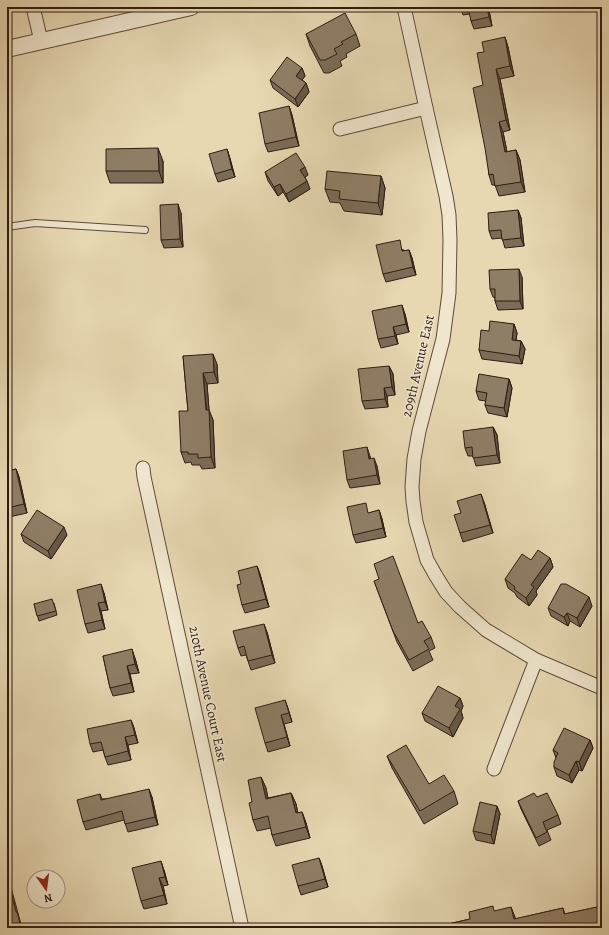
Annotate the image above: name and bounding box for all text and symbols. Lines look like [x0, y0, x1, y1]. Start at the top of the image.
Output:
street label: 209th Avenue East [397, 313, 439, 419]
street label: 210th Avenue Court East [184, 624, 232, 764]
north arrow [26, 869, 66, 909]
text: N [43, 890, 54, 906]

